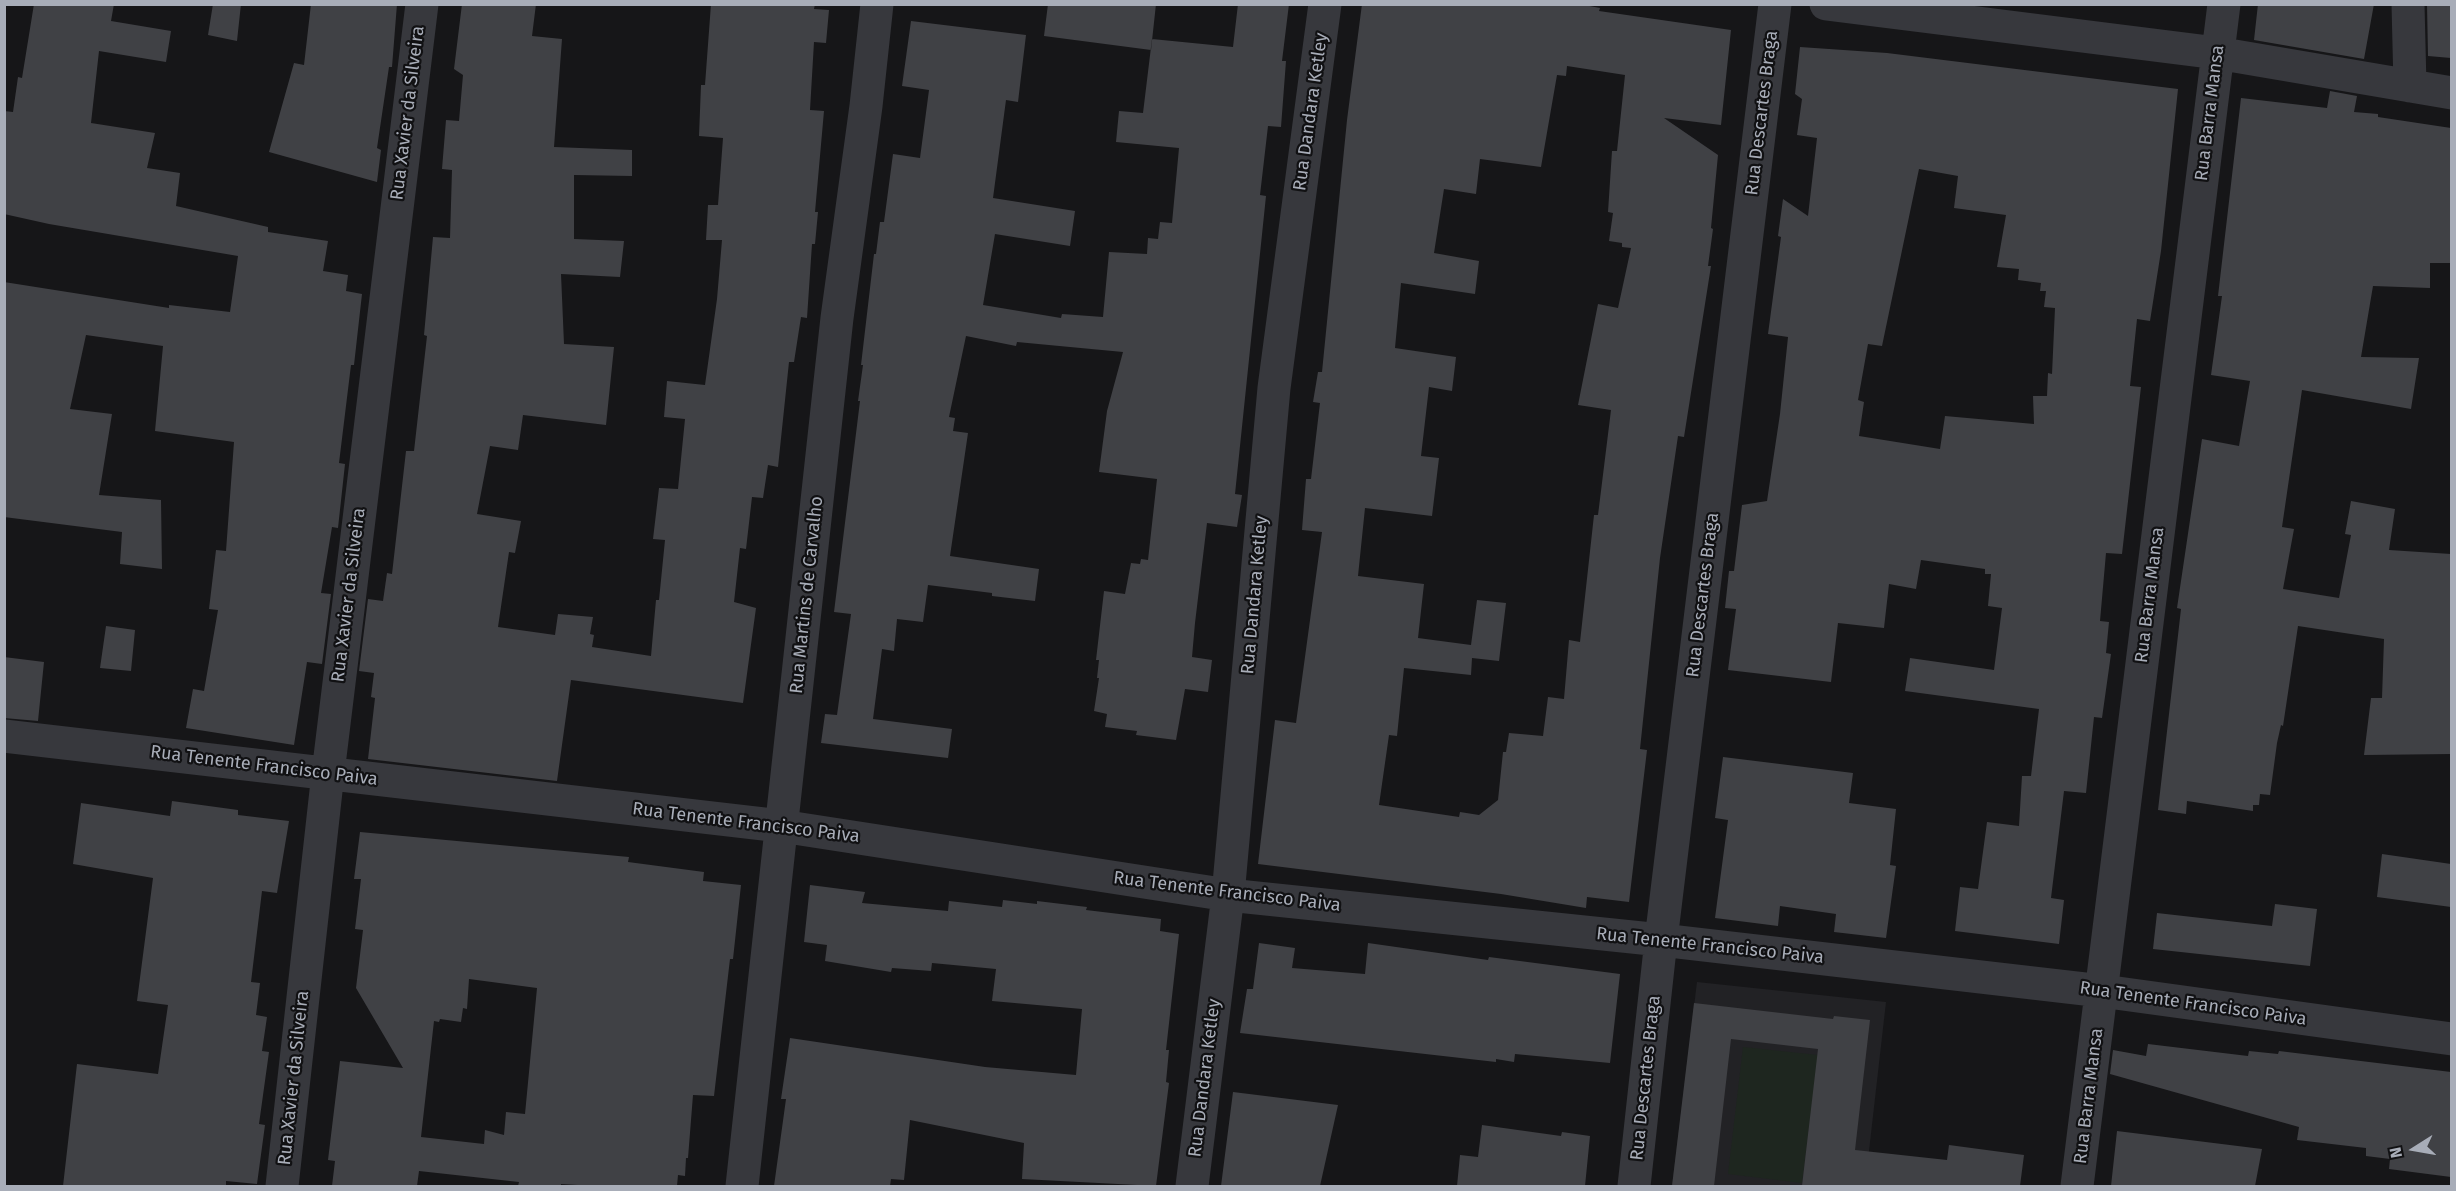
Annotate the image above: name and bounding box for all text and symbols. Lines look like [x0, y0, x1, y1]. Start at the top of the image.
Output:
street label: Rua Xavier da Silveira [387, 25, 429, 201]
street label: Rua Descartes Braga [1741, 29, 1783, 197]
street label: Rua Dandara Ketley [1289, 32, 1333, 192]
street label: Rua Barra Mansa [2191, 44, 2229, 182]
street label: Rua Martins de Carvalho [786, 495, 828, 695]
street label: Rua Xavier da Silveira [328, 507, 370, 683]
street label: Rua Descartes Braga [1682, 511, 1724, 679]
street label: Rua Dandara Ketley [1237, 515, 1273, 675]
street label: Rua Barra Mansa [2131, 526, 2169, 664]
street label: Rua Tenente Francisco Paiva [149, 741, 379, 791]
street label: Rua Tenente Francisco Paiva [631, 798, 861, 848]
street label: Rua Tenente Francisco Paiva [1112, 867, 1342, 917]
street label: Rua Tenente Francisco Paiva [1595, 923, 1825, 969]
street label: Rua Tenente Francisco Paiva [2078, 977, 2308, 1031]
street label: Rua Xavier da Silveira [274, 990, 314, 1166]
street label: Rua Descartes Braga [1627, 994, 1665, 1162]
street label: Rua Dandara Ketley [1185, 998, 1225, 1158]
street label: Rua Barra Mansa [2070, 1027, 2108, 1165]
north arrow [2384, 1119, 2444, 1179]
text: N [2386, 1146, 2406, 1160]

